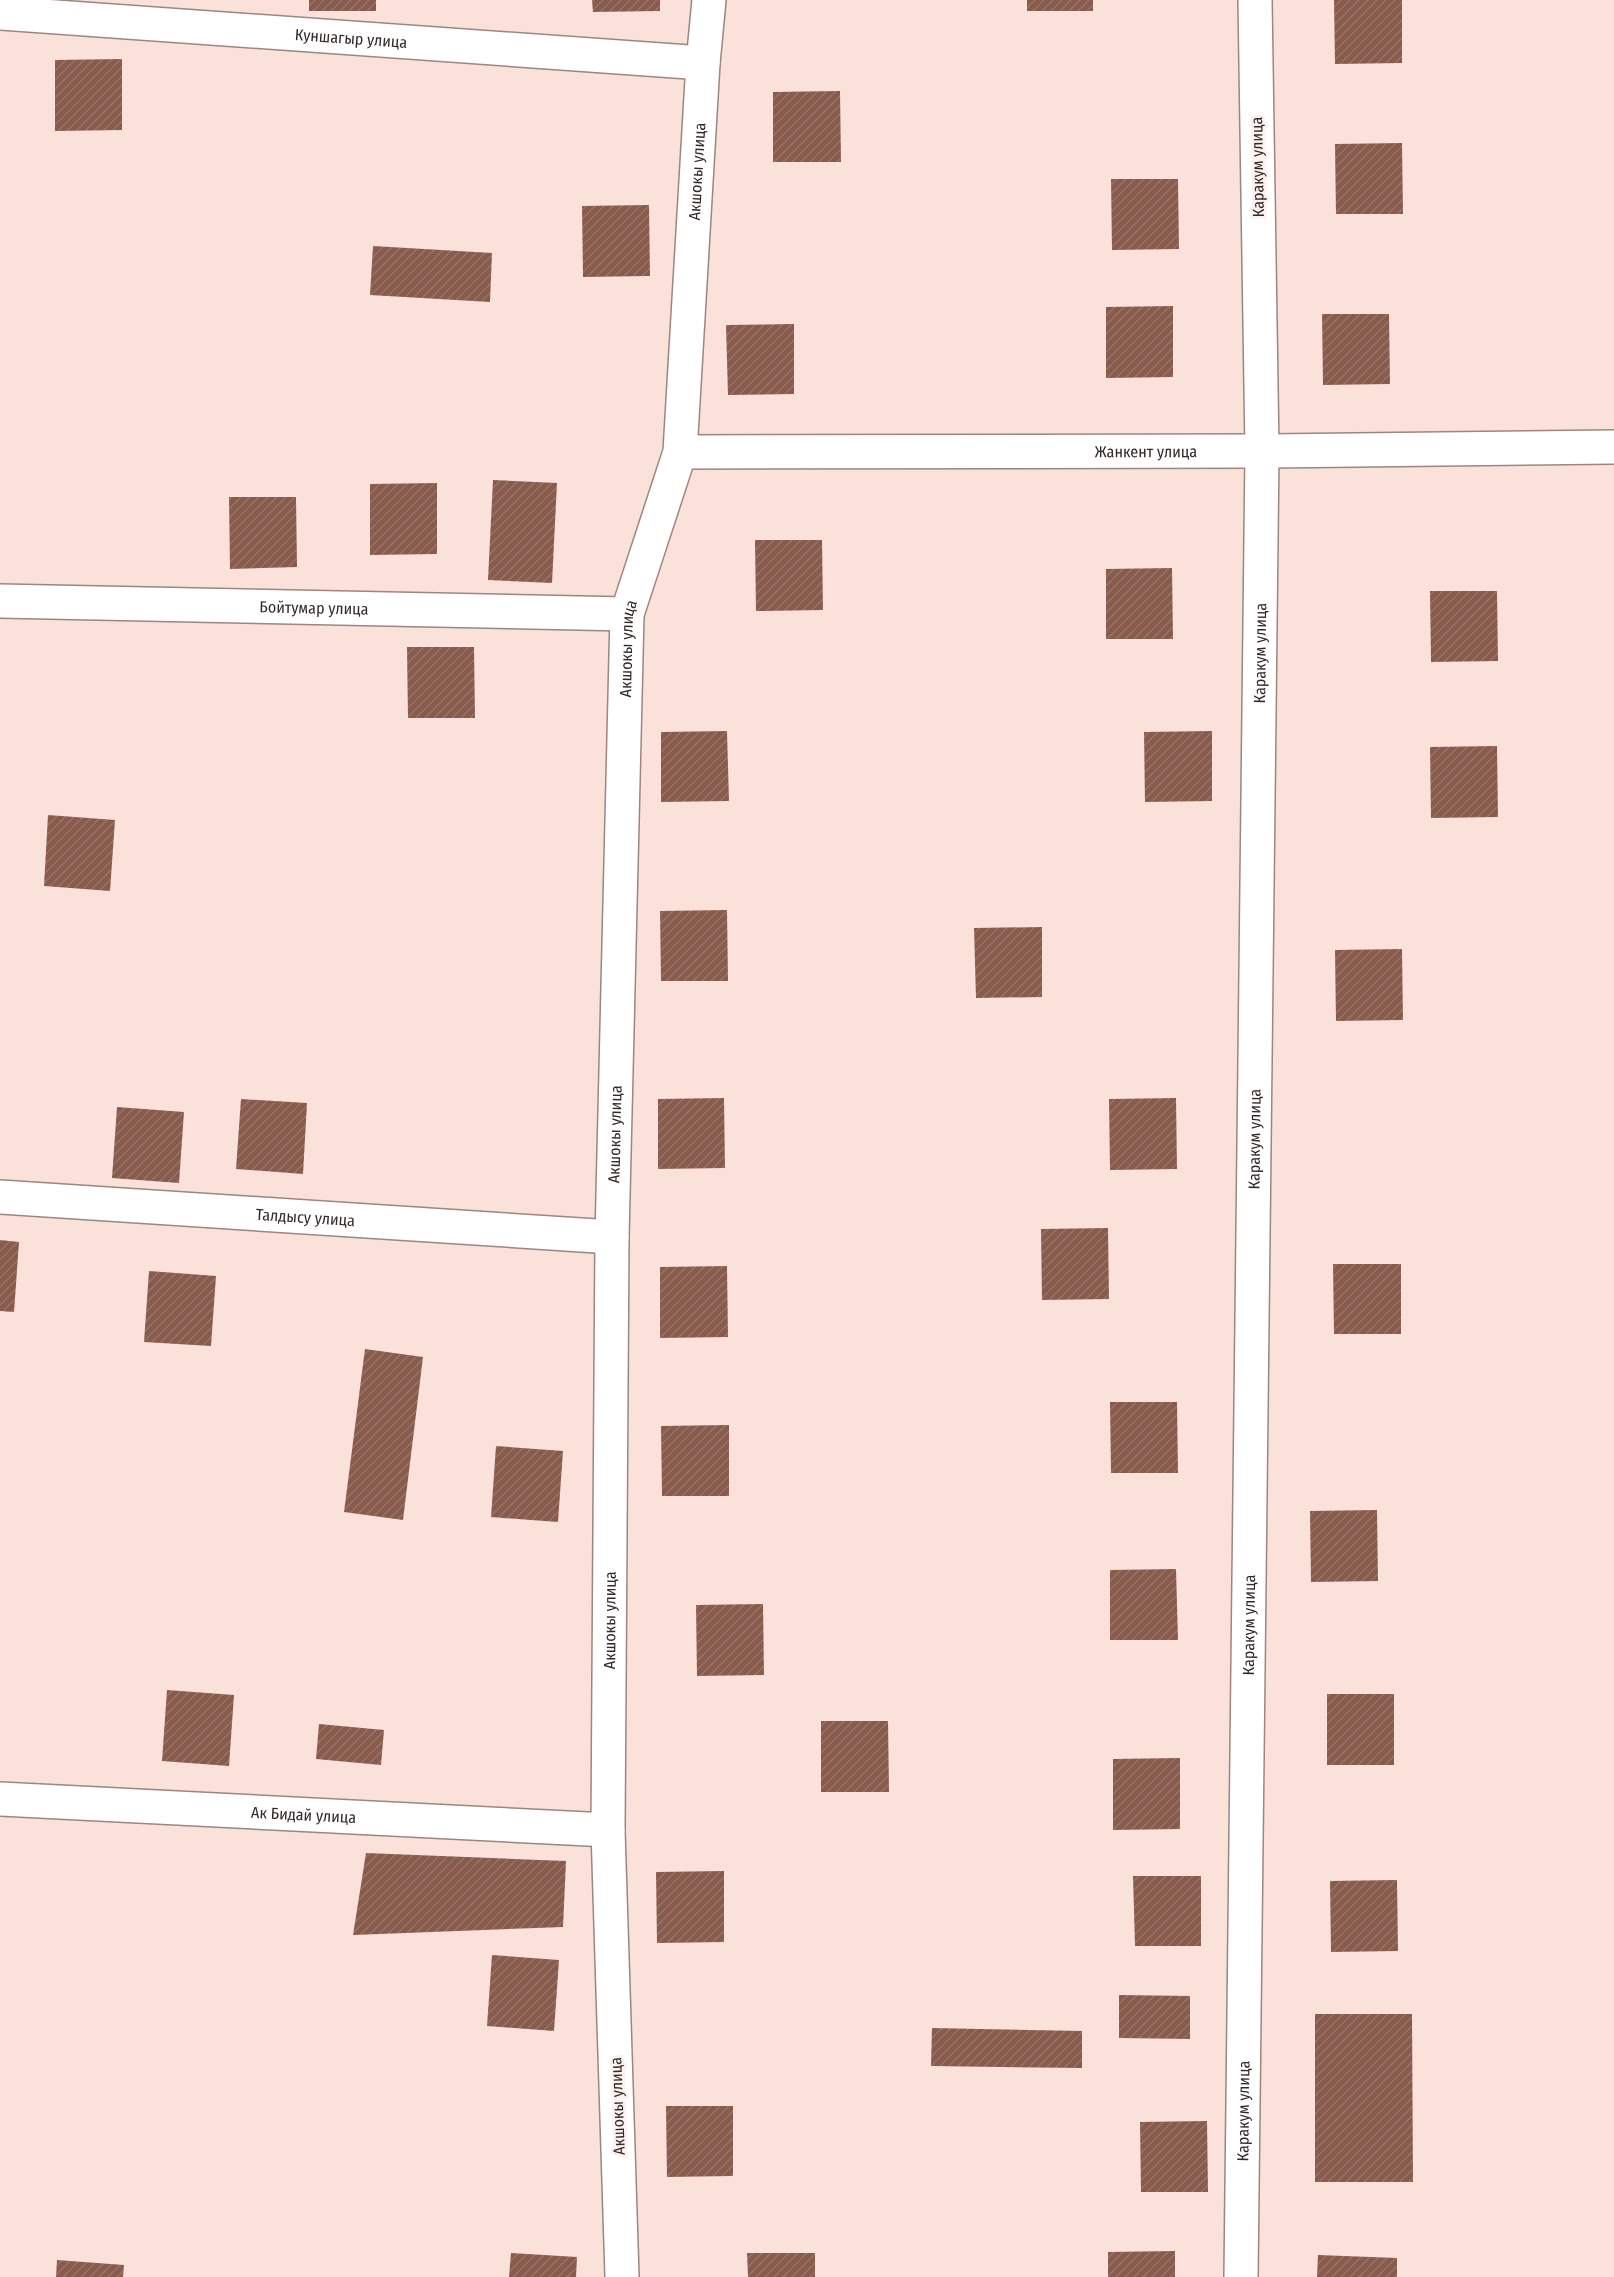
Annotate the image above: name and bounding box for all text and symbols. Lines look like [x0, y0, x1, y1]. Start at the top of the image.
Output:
street label: Куншагыр улица [294, 25, 408, 52]
street label: Каракум улица [1247, 116, 1268, 217]
street label: Акшокы улица [685, 122, 709, 221]
street label: Жанкент улица [1095, 442, 1197, 461]
street label: Бойтумар улица [259, 597, 369, 619]
street label: Акшокы улица [616, 597, 641, 698]
street label: Каракум улица [1250, 602, 1270, 704]
street label: Акшокы улица [604, 1085, 626, 1183]
street label: Каракум улица [1245, 1088, 1265, 1190]
street label: Талдысу улица [255, 1205, 356, 1230]
street label: Акшокы улица [600, 1571, 620, 1669]
street label: Каракум улица [1239, 1574, 1259, 1676]
street label: Ак Бидай улица [251, 1803, 357, 1827]
street label: Акшокы улица [606, 2057, 629, 2155]
street label: Каракум улица [1233, 2060, 1253, 2161]

